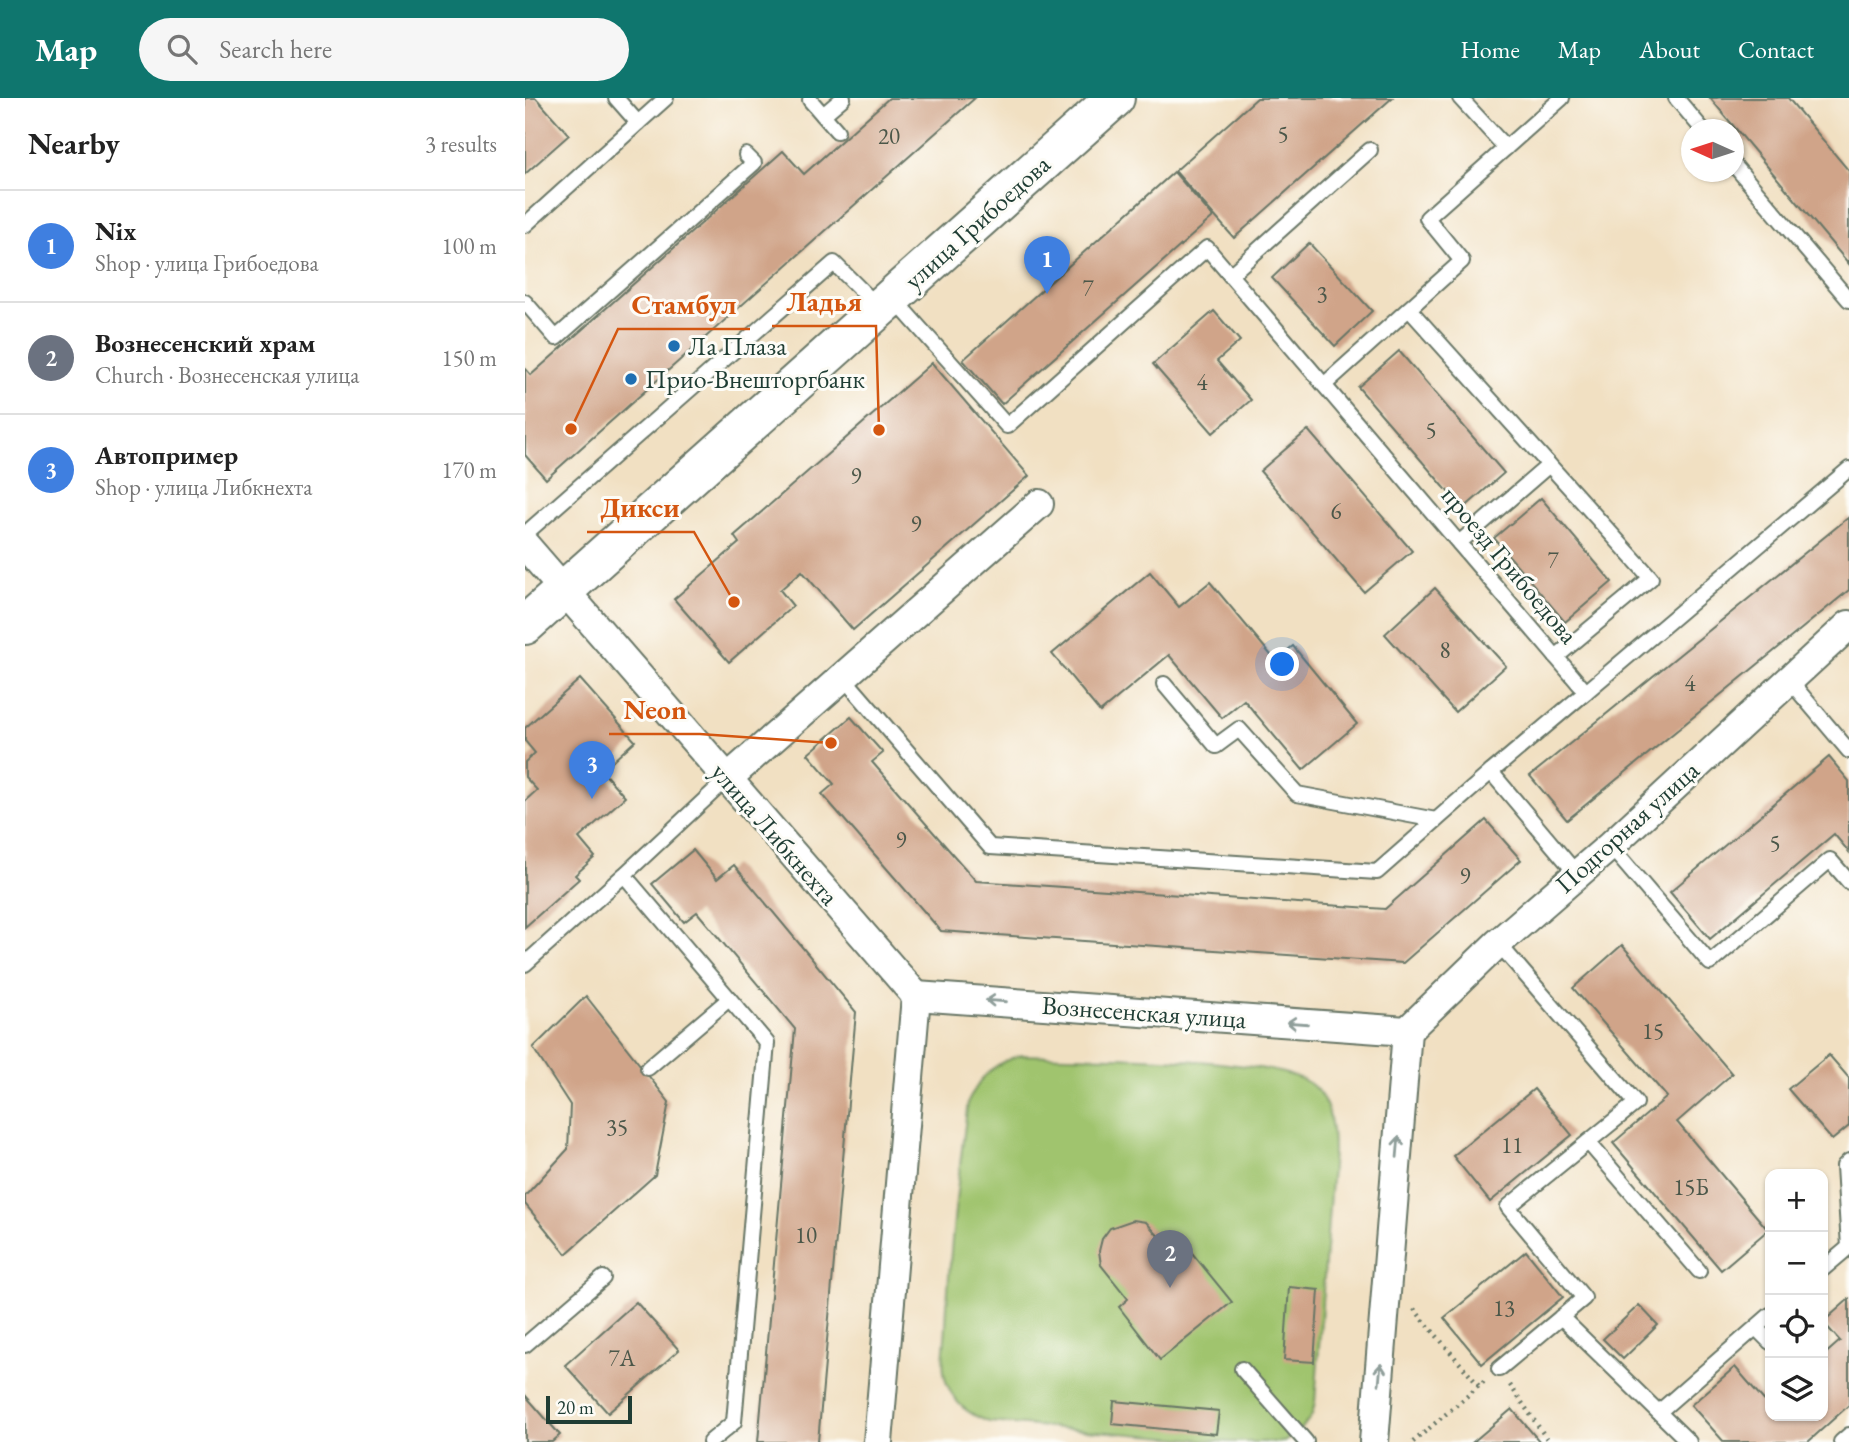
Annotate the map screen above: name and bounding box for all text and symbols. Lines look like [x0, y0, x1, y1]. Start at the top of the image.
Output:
search box [139, 18, 629, 81]
text: Map [35, 28, 97, 71]
icon: search [163, 30, 201, 68]
text: Search here [219, 32, 332, 66]
text: Home [1460, 34, 1520, 65]
text: Map [1558, 34, 1601, 65]
text: About [1639, 34, 1700, 65]
text: Contact [1738, 34, 1814, 65]
house number: 5 [1277, 119, 1289, 149]
north arrow [1681, 119, 1744, 182]
house number: 20 [878, 121, 900, 151]
text: Nearby [28, 124, 120, 163]
text: 3 results [425, 129, 497, 159]
street label: улица Грибоедова [897, 147, 1058, 297]
text: Nix [95, 214, 136, 248]
text: 1 [45, 231, 57, 261]
text: 100 m [441, 231, 497, 261]
pin: 1 [1024, 236, 1070, 294]
text: Shop · улица Грибоедова [95, 248, 319, 278]
house number: 7 [1082, 273, 1094, 303]
callout: Ладья [772, 277, 876, 326]
house number: 3 [1316, 279, 1328, 309]
callout: Стамбул [618, 280, 750, 329]
text: Ладья [786, 283, 862, 319]
text: Стамбул [632, 286, 736, 322]
text: Вознесенский храм [95, 326, 315, 360]
place label: Ла Плаза [688, 329, 787, 363]
marker: Ла Плаза [666, 338, 682, 354]
text: 2 [45, 343, 57, 373]
text: 150 m [441, 343, 497, 373]
text: Church · Вознесенская улица [95, 360, 359, 390]
place label: Прио-Внешторгбанк [645, 362, 866, 396]
house number: 4 [1196, 367, 1208, 397]
marker: Прио-Внешторгбанк [623, 371, 639, 387]
house number: 5 [1425, 415, 1437, 445]
text: Автопример [95, 438, 238, 472]
text: 3 [45, 455, 57, 485]
text: 170 m [441, 455, 497, 485]
house number: 9 [850, 461, 862, 491]
text: Shop · улица Либкнехта [95, 472, 312, 502]
street label: проезд Грибоедова [1434, 479, 1586, 651]
callout: Дикси [587, 483, 694, 532]
text: Дикси [600, 489, 680, 525]
house number: 6 [1330, 496, 1342, 526]
house number: 9 [910, 509, 922, 539]
house number: 7 [1547, 545, 1559, 575]
house number: 8 [1439, 635, 1451, 665]
your location [1265, 647, 1299, 681]
house number: 4 [1684, 668, 1696, 698]
callout: Neon [609, 685, 700, 734]
text: Neon [623, 691, 687, 727]
pin: 3 [569, 741, 615, 799]
street label: Подгорная улица [1548, 753, 1707, 901]
street label: улица Либкнехта [704, 756, 847, 913]
house number: 9 [895, 825, 907, 855]
house number: 5 [1769, 828, 1781, 858]
house number: 9 [1459, 861, 1471, 891]
street label: Вознесенская улица [1041, 988, 1248, 1036]
one-way arrow [985, 995, 1008, 1008]
one-way arrow [1286, 1016, 1308, 1029]
house number: 15 [1642, 1016, 1664, 1046]
house number: 35 [606, 1112, 628, 1142]
house number: 11 [1501, 1130, 1523, 1160]
one-way arrow [1392, 1136, 1405, 1159]
map controls [1765, 1169, 1828, 1421]
button: + [1765, 1169, 1828, 1232]
house number: 15Б [1673, 1172, 1709, 1202]
house number: 10 [795, 1220, 817, 1250]
pin: 2 [1147, 1230, 1193, 1288]
button: − [1765, 1232, 1828, 1295]
house number: 13 [1493, 1293, 1515, 1323]
button: locate [1765, 1295, 1828, 1358]
house number: 7А [609, 1343, 637, 1373]
button: layers [1765, 1358, 1828, 1421]
one-way arrow [1374, 1363, 1387, 1386]
scale bar [546, 1393, 632, 1425]
text: 20 m [557, 1395, 594, 1420]

